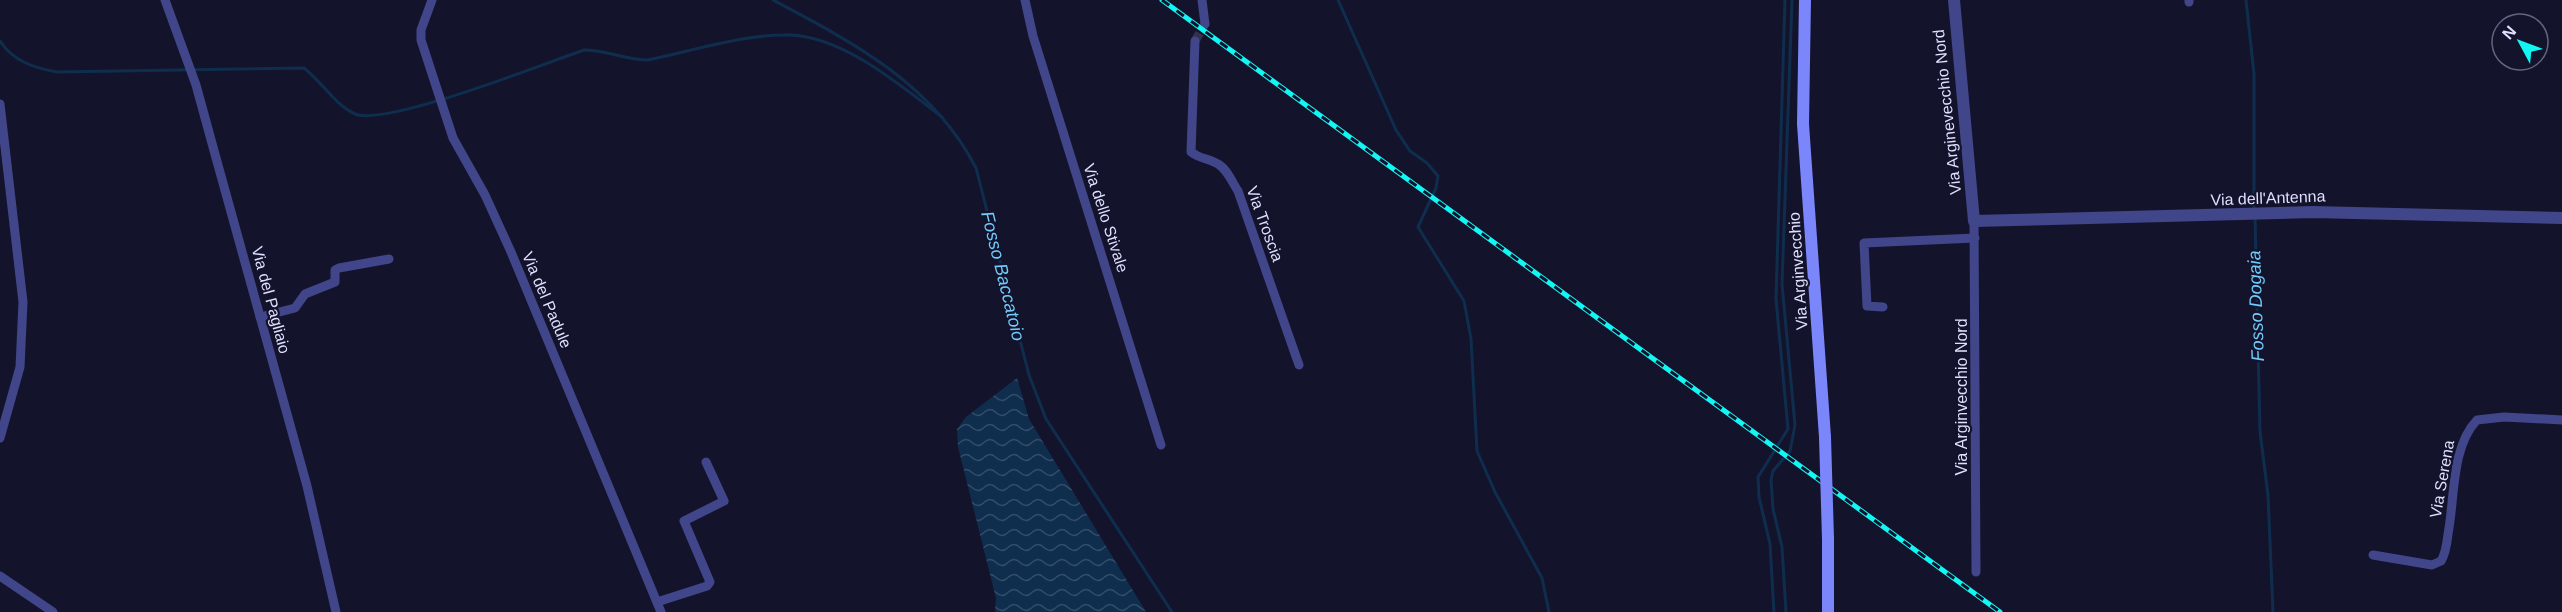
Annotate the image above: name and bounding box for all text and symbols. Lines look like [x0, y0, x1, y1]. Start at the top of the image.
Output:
north arrow [2490, 12, 2550, 72]
text: N [2499, 23, 2519, 42]
street label: Via Arginevecchio Nord [1930, 29, 1964, 195]
street label: Via dello Stivale [1080, 161, 1132, 275]
street label: Via Troscia [1244, 184, 1287, 264]
street label: Via dell'Antenna [2210, 187, 2326, 208]
water label: Fosso Baccatoio [977, 209, 1029, 343]
street label: Via Arginvecchio [1785, 211, 1811, 330]
street label: Via del Pagliaio [249, 245, 293, 355]
street label: Via del Padule [519, 249, 575, 351]
water label: Fosso Dogaia [2244, 250, 2268, 362]
street label: Via Arginvecchio Nord [1953, 318, 1970, 476]
street label: Via Serena [2427, 439, 2457, 519]

